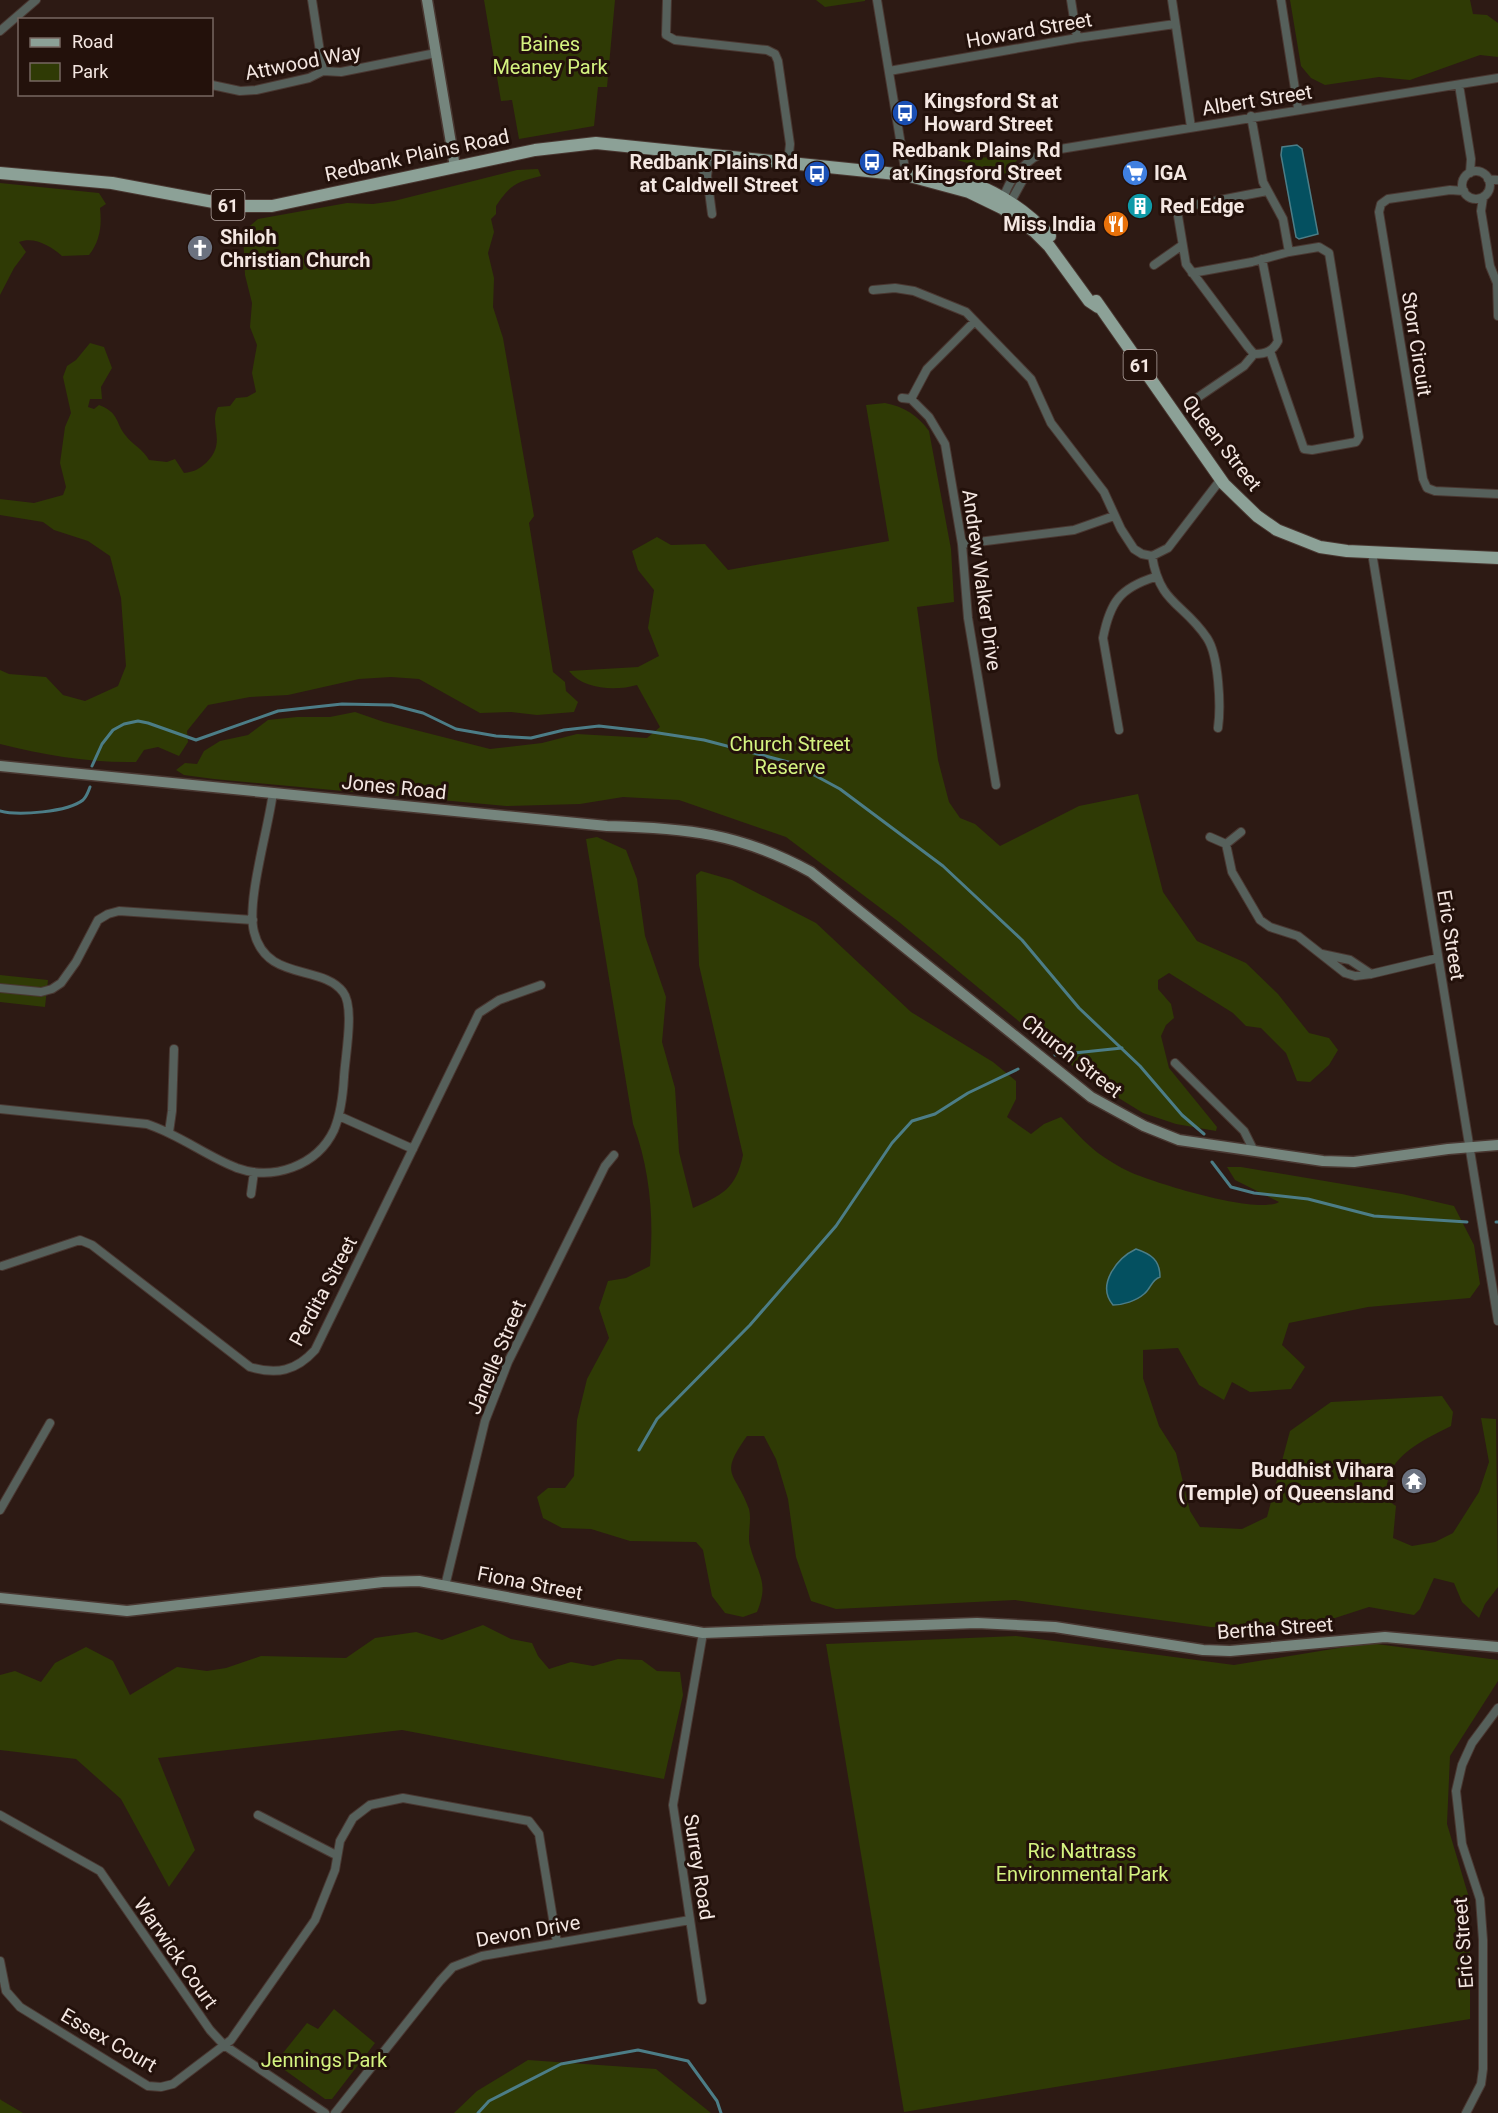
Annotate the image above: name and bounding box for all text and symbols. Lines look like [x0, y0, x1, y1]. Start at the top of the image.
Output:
street label: Howard Street [964, 7, 1094, 53]
legend [18, 18, 213, 96]
text: Road [72, 31, 113, 52]
park label: Baines Meaney Park [492, 32, 608, 79]
street label: Attwood Way [243, 39, 364, 85]
text: Park [72, 61, 109, 82]
street label: Albert Street [1200, 79, 1314, 121]
place label: Kingsford St at Howard Street [924, 89, 1058, 136]
bus stop icon: Kingsford St at Howard Street [890, 98, 920, 128]
street label: Redbank Plains Road [323, 124, 511, 186]
place label: Redbank Plains Rd at Kingsford Street [892, 138, 1062, 185]
bus stop icon: Redbank Plains Rd at Kingsford Street [857, 147, 887, 177]
place label: Redbank Plains Rd at Caldwell Street [630, 150, 798, 197]
supermarket icon: IGA [1120, 158, 1150, 188]
bus stop icon: Redbank Plains Rd at Caldwell Street [802, 159, 832, 189]
place label: IGA [1154, 161, 1187, 185]
road number: 61 [212, 190, 244, 220]
building icon: Red Edge [1125, 191, 1155, 221]
place label: Red Edge [1160, 194, 1245, 218]
restaurant icon: Miss India [1101, 209, 1131, 239]
place label: Miss India [1003, 212, 1096, 236]
place label: Shiloh Christian Church [220, 225, 370, 272]
church icon: Shiloh Christian Church [185, 233, 215, 263]
street label: Storr Circuit [1397, 290, 1437, 398]
road number: 61 [1124, 350, 1156, 380]
street label: Queen Street [1177, 390, 1267, 496]
street label: Andrew Walker Drive [957, 488, 1007, 672]
park label: Church Street Reserve [730, 732, 850, 779]
street label: Jones Road [340, 770, 448, 804]
street label: Eric Street [1432, 888, 1470, 982]
street label: Church Street [1017, 1009, 1127, 1103]
street label: Perdita Street [284, 1232, 362, 1350]
street label: Janelle Street [461, 1296, 531, 1418]
place label: Buddhist Vihara (Temple) of Queensland [1178, 1458, 1394, 1505]
temple icon: Buddhist Vihara (Temple) of Queensland [1399, 1466, 1429, 1496]
street label: Fiona Street [475, 1561, 585, 1605]
street label: Bertha Street [1216, 1612, 1334, 1644]
street label: Surrey Road [679, 1812, 719, 1922]
park label: Ric Nattrass Environmental Park [996, 1839, 1169, 1886]
street label: Warwick Court [129, 1893, 223, 2013]
street label: Eric Street [1448, 1897, 1478, 1989]
street label: Devon Drive [474, 1910, 582, 1952]
street label: Essex Court [57, 2003, 161, 2077]
park label: Jennings Park [261, 2048, 388, 2072]

